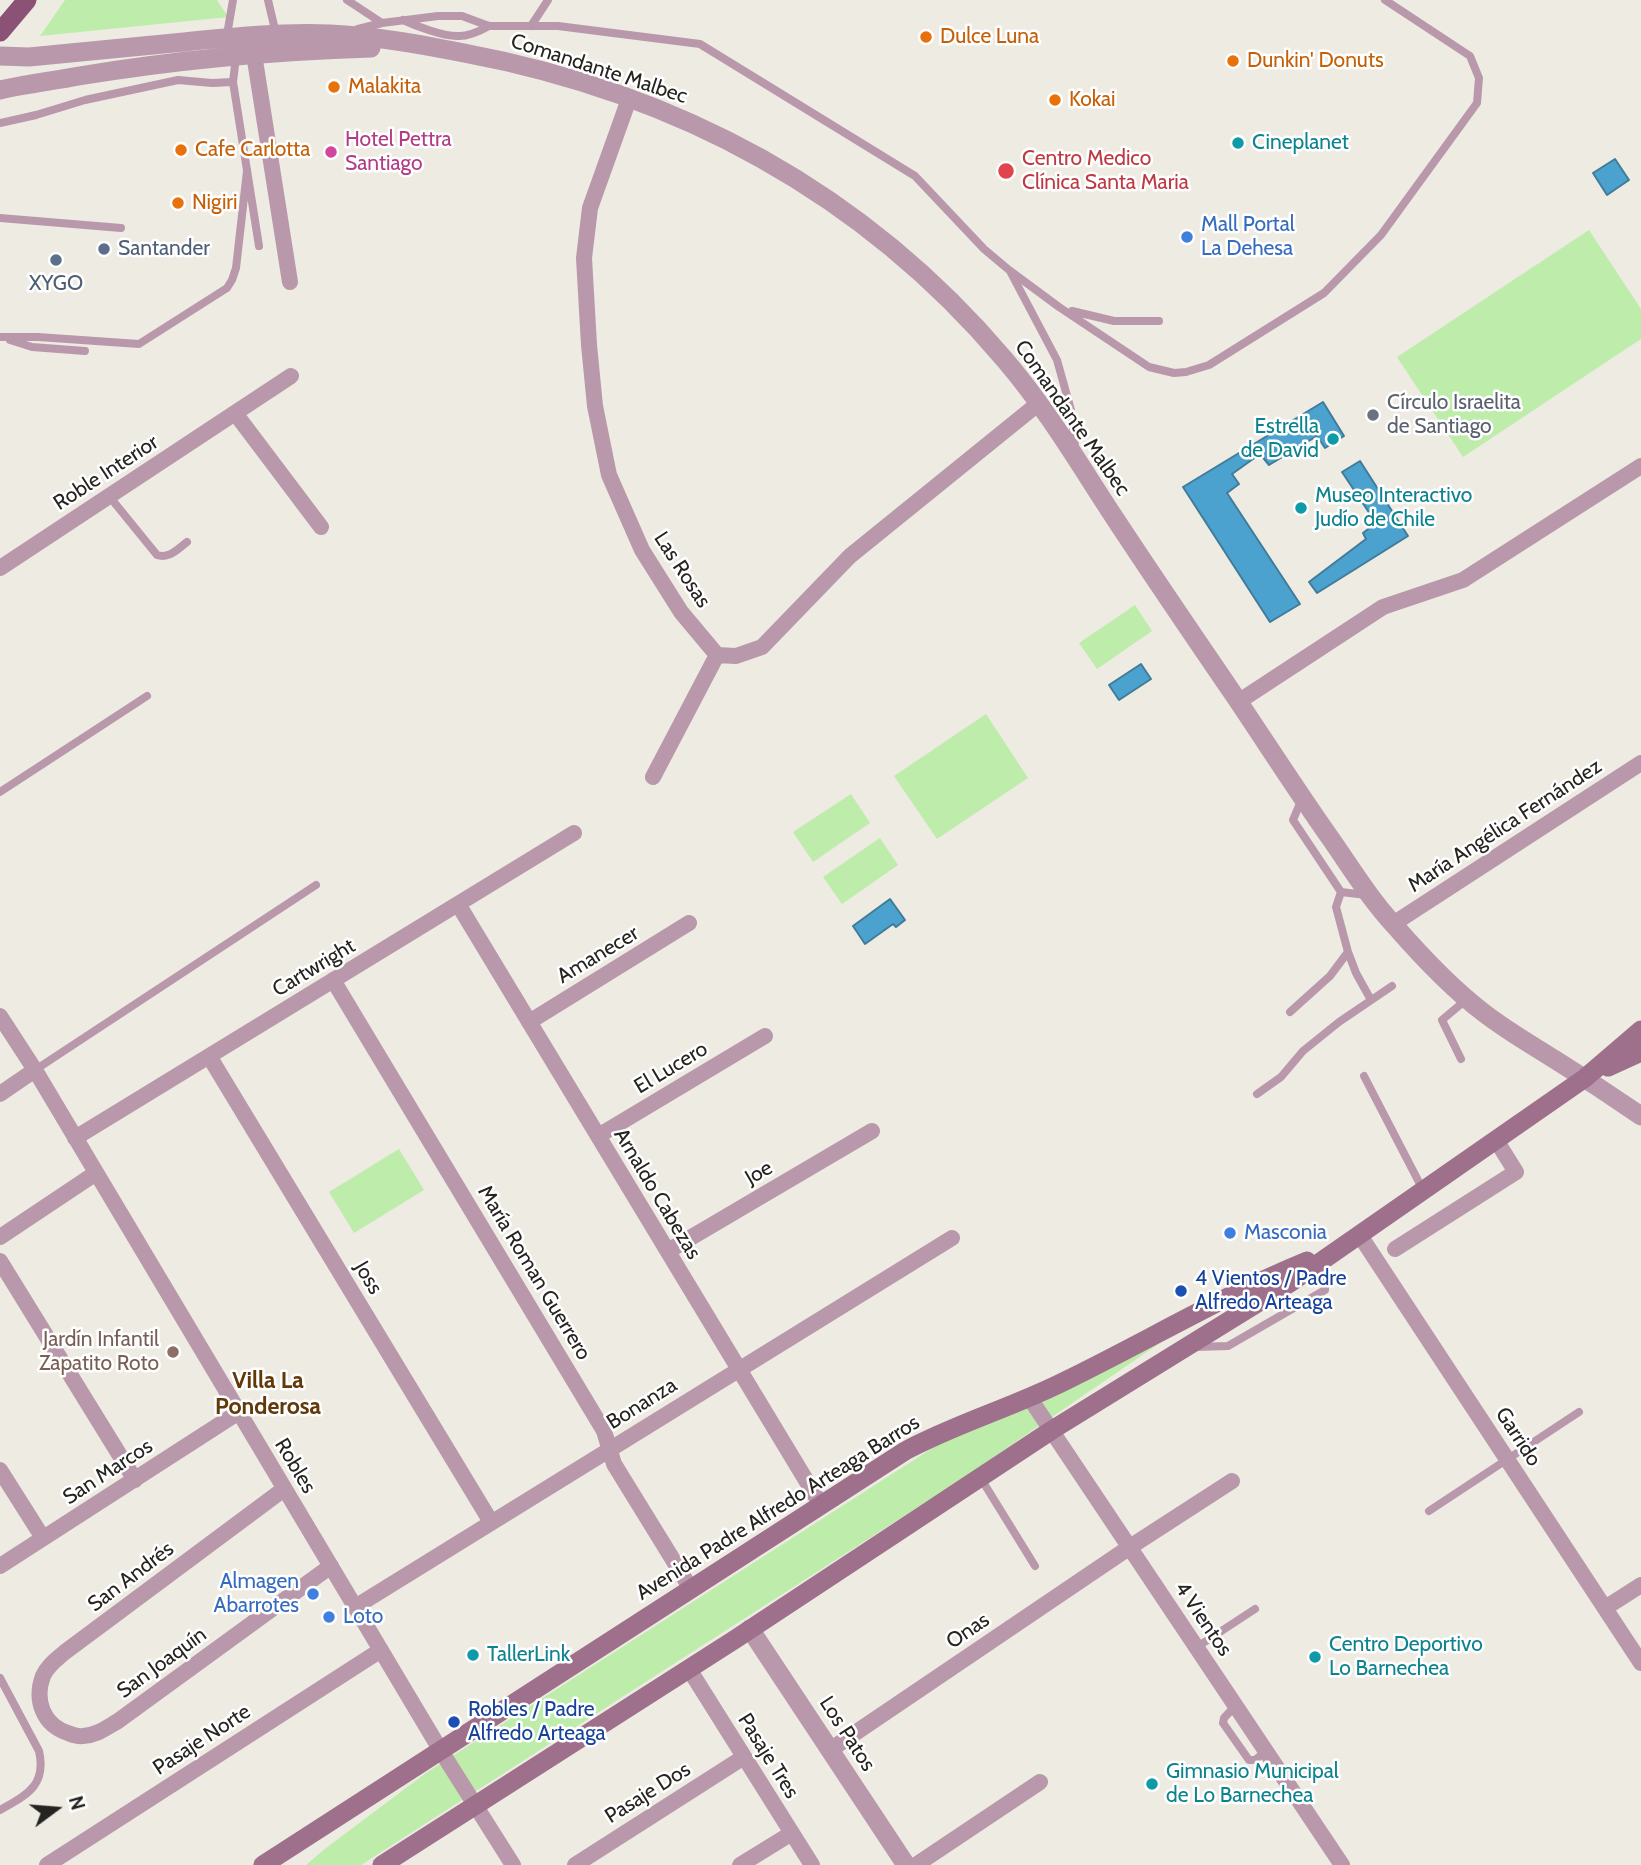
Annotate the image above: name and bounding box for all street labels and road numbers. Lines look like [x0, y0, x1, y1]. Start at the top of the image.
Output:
street label: Comandante Malbec [508, 29, 690, 109]
street label: Comandante Malbec [1009, 335, 1135, 501]
street label: Roble Interior [49, 430, 163, 516]
street label: Las Rosas [648, 527, 716, 613]
street label: María Angélica Fernández [1403, 754, 1607, 898]
street label: Amanecer [553, 921, 643, 989]
street label: Cartwright [268, 934, 360, 1002]
street label: El Lucero [630, 1036, 712, 1100]
street label: Arnaldo Cabezas [608, 1124, 706, 1264]
street label: Joe [741, 1155, 777, 1191]
street label: María Roman Guerrero [472, 1181, 596, 1365]
street label: Joss [348, 1257, 388, 1299]
street label: Bonanza [602, 1373, 682, 1435]
street label: Garrido [1490, 1403, 1546, 1471]
street label: Avenida Padre Alfredo Arteaga Barros [632, 1410, 924, 1606]
street label: San Marcos [58, 1434, 158, 1510]
street label: Robles [269, 1434, 321, 1498]
street label: San Andrés [83, 1537, 179, 1617]
street label: 4 Vientos [1169, 1577, 1237, 1661]
street label: Onas [942, 1608, 994, 1654]
street label: San Joaquín [112, 1622, 212, 1704]
street label: Los Patos [814, 1692, 880, 1776]
street label: Pasaje Norte [149, 1699, 255, 1781]
street label: Pasaje Tres [732, 1709, 804, 1803]
street label: Pasaje Dos [601, 1757, 695, 1829]

